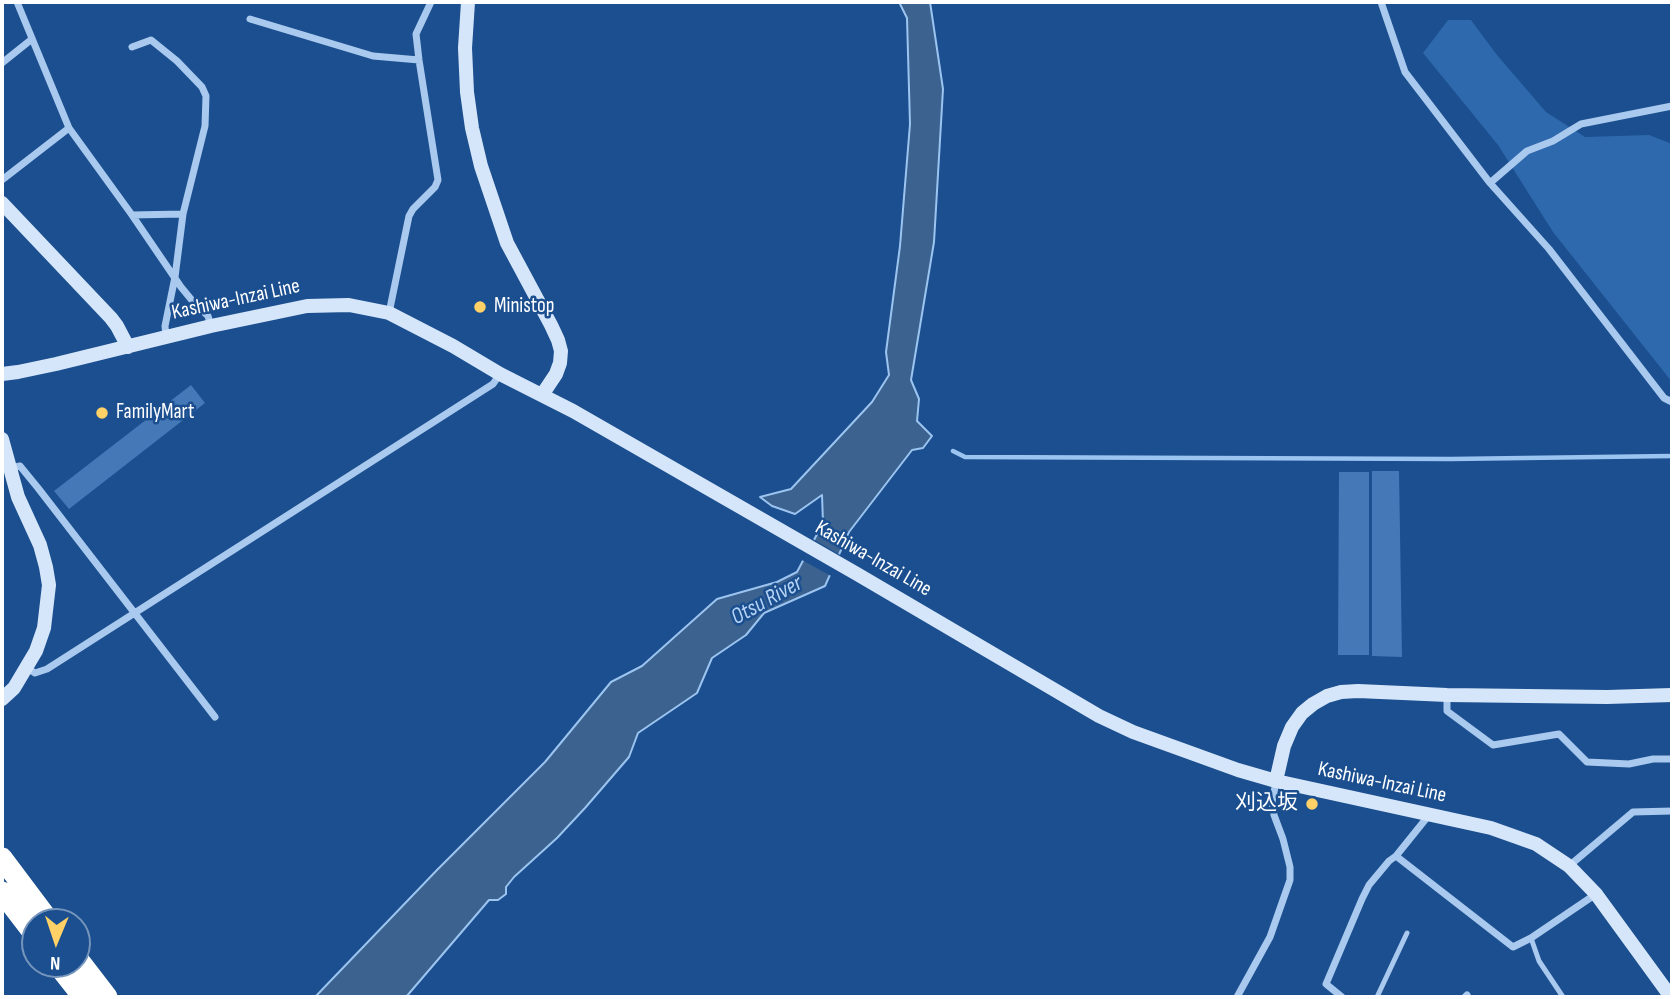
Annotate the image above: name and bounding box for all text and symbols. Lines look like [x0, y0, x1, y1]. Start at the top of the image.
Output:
street label: Kashiwa-Inzai Line [170, 274, 302, 326]
place label: Ministop [494, 294, 554, 320]
marker: Ministop [472, 299, 488, 315]
place label: FamilyMart [116, 400, 194, 426]
marker: FamilyMart [94, 405, 110, 421]
street label: Kashiwa-Inzai Line [810, 515, 936, 603]
water label: Otsu River [726, 570, 808, 632]
street label: Kashiwa-Inzai Line [1316, 757, 1448, 809]
place label: 刈込坂 [1235, 791, 1298, 817]
marker: 刈込坂 [1304, 796, 1320, 812]
north arrow [21, 908, 91, 978]
text: N [50, 951, 61, 974]

